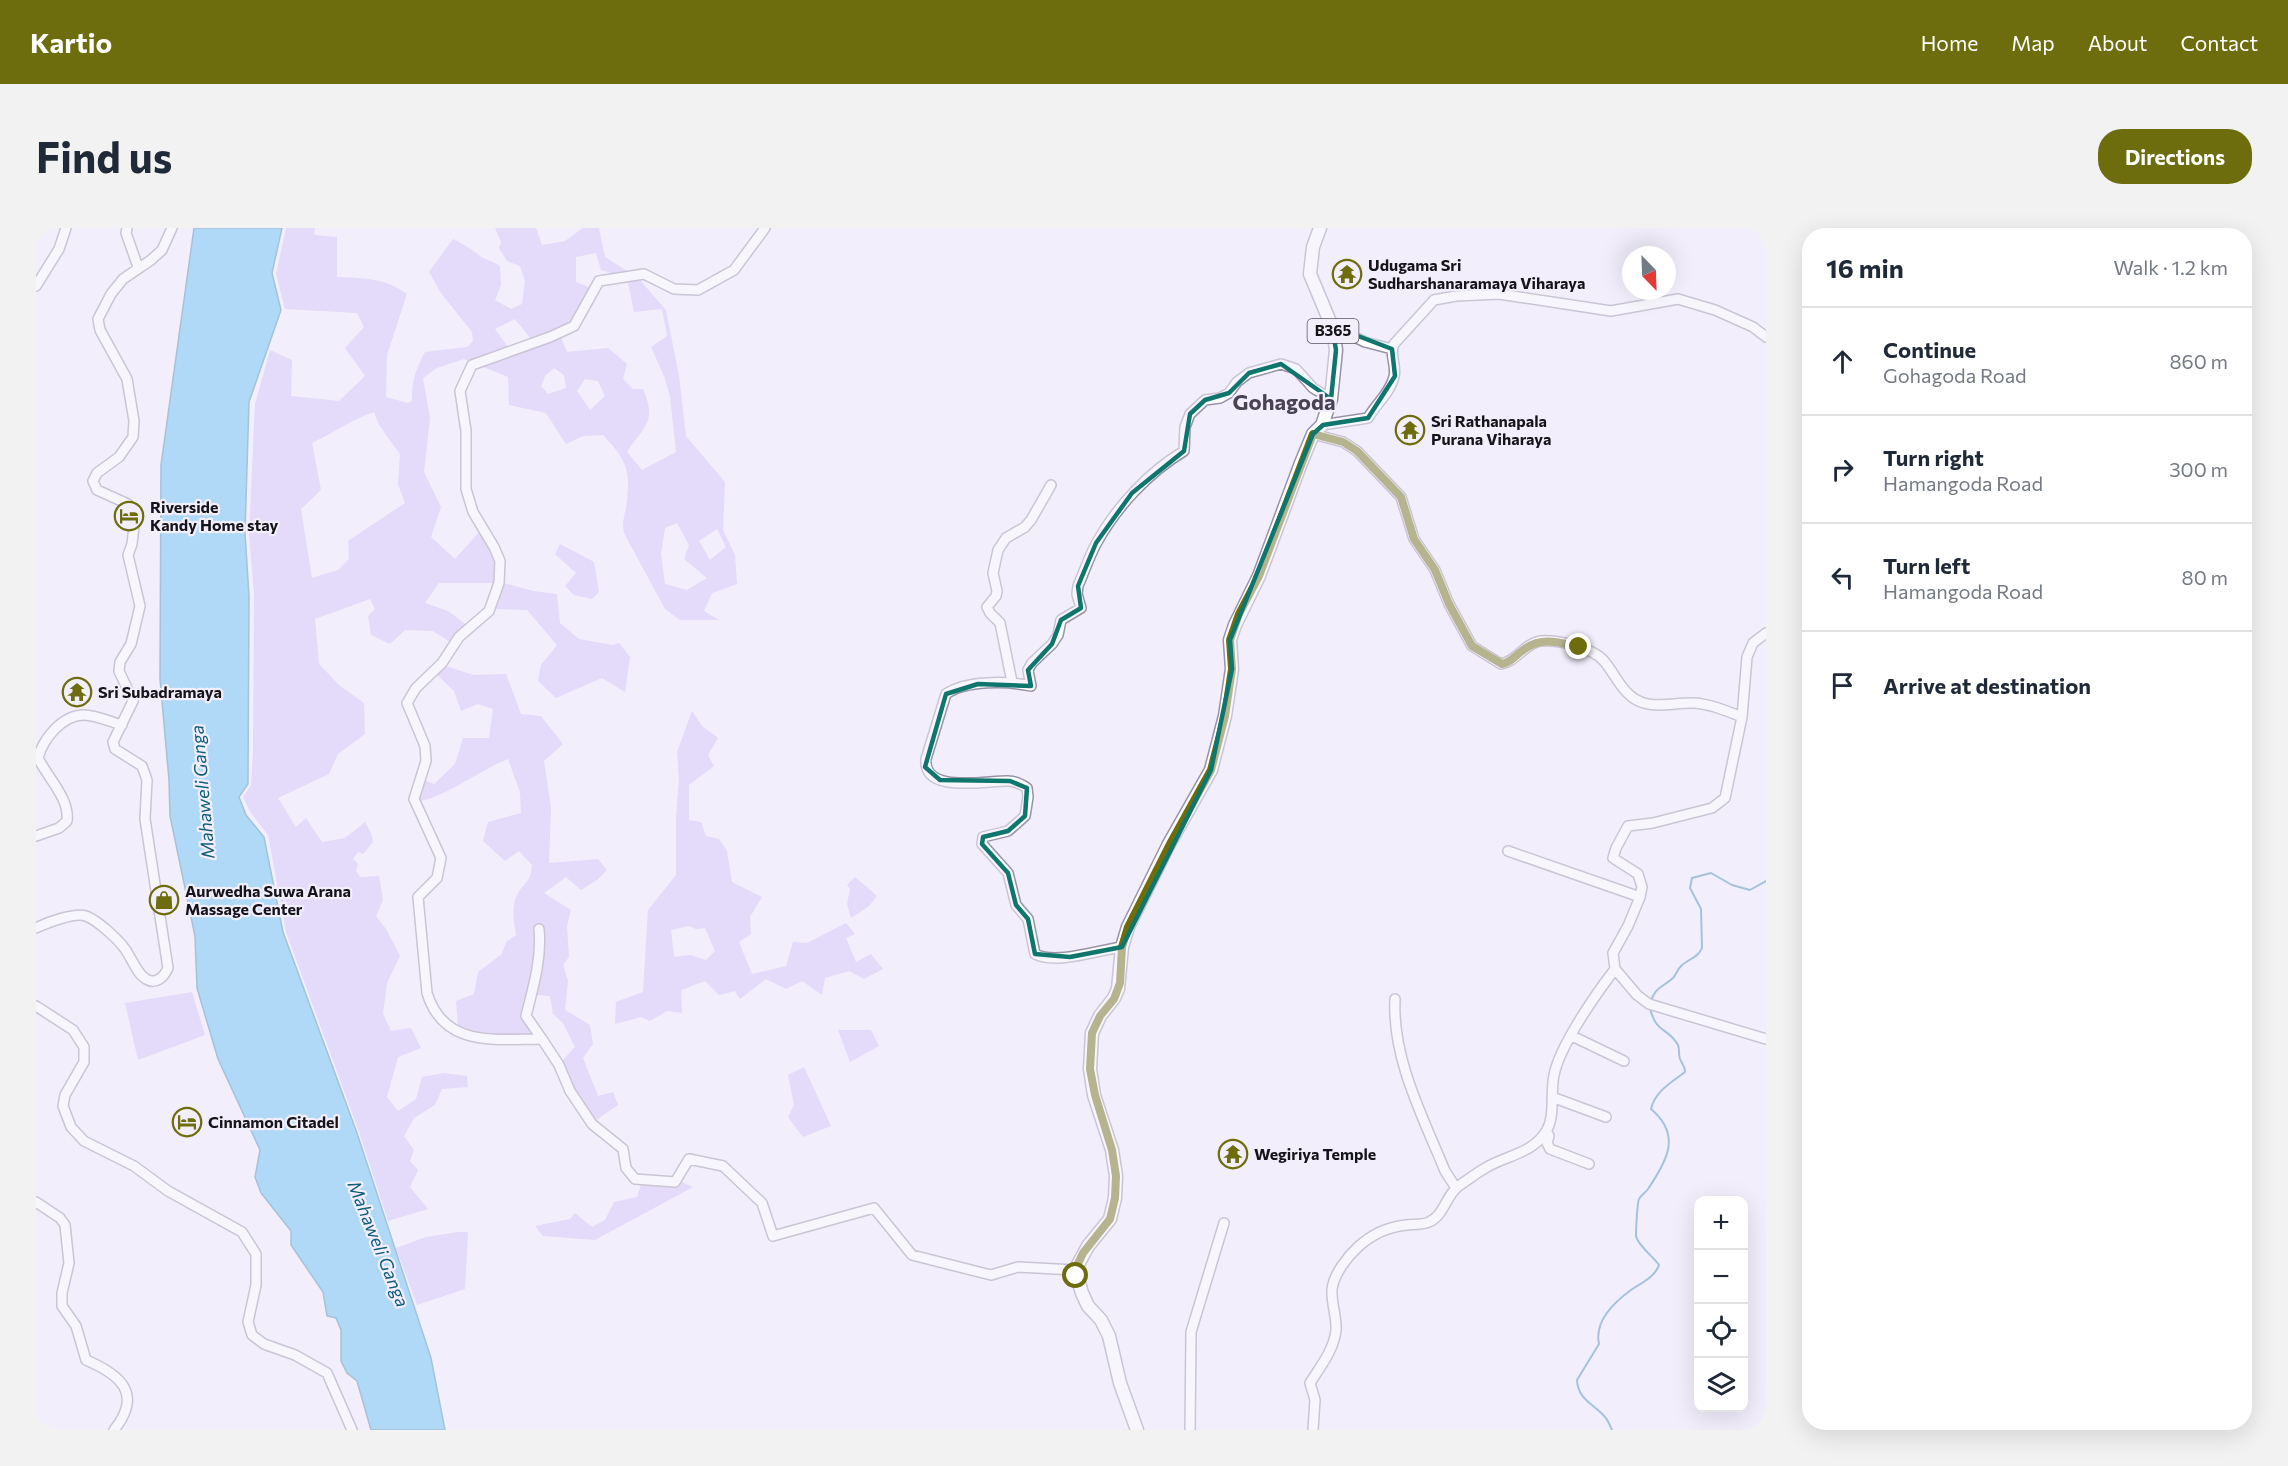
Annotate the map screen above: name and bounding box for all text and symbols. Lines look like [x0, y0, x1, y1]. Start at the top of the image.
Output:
text: Kartio [30, 25, 112, 59]
text: Home [1921, 30, 1978, 55]
text: Map [2011, 30, 2055, 55]
text: About [2088, 30, 2147, 55]
text: Contact [2180, 30, 2258, 55]
button: Directions [2098, 129, 2252, 184]
text: Find us [36, 130, 172, 182]
north arrow [1622, 246, 1676, 300]
text: 16 min [1826, 252, 1904, 283]
place label: Udugama Sri Sudharshanaramaya Viharaya [1368, 255, 1585, 292]
text: Walk · 1.2 km [2113, 255, 2228, 279]
temple icon: Udugama Sri Sudharshanaramaya Viharaya [1331, 258, 1363, 290]
road number: B365 [1308, 319, 1358, 343]
text: Continue [1883, 336, 1976, 363]
icon: ahead [1826, 345, 1859, 378]
text: 860 m [2169, 349, 2228, 373]
text: Gohagoda Road [1883, 363, 2027, 387]
district label: Gohagoda [1233, 388, 1335, 415]
place label: Sri Rathanapala Purana Viharaya [1431, 411, 1551, 448]
temple icon: Sri Rathanapala Purana Viharaya [1394, 414, 1426, 446]
text: Turn right [1883, 444, 1984, 471]
icon: right [1826, 453, 1859, 486]
text: 300 m [2169, 457, 2228, 481]
text: Hamangoda Road [1883, 471, 2043, 495]
place label: Riverside Kandy Home stay [150, 497, 278, 534]
hotel icon: Riverside Kandy Home stay [113, 500, 145, 532]
text: Turn left [1883, 552, 1970, 579]
icon: left [1826, 561, 1859, 594]
text: 80 m [2182, 565, 2228, 589]
text: Hamangoda Road [1883, 579, 2043, 603]
route end [1565, 633, 1591, 659]
icon: arrive [1826, 669, 1859, 702]
text: Arrive at destination [1883, 672, 2091, 699]
temple icon: Sri Subadramaya [61, 676, 93, 708]
place label: Sri Subadramaya [98, 682, 222, 701]
water label: Mahaweli Ganga [185, 724, 219, 860]
place label: Aurwedha Suwa Arana Massage Center [185, 881, 351, 918]
shop icon: Aurwedha Suwa Arana Massage Center [148, 884, 180, 916]
hotel icon: Cinnamon Citadel [171, 1106, 203, 1138]
place label: Cinnamon Citadel [208, 1112, 339, 1131]
temple icon: Wegiriya Temple [1217, 1138, 1249, 1170]
place label: Wegiriya Temple [1254, 1144, 1376, 1163]
water label: Mahaweli Ganga [344, 1177, 414, 1310]
map controls [1694, 1196, 1748, 1412]
button: + [1694, 1196, 1748, 1250]
button: − [1694, 1250, 1748, 1304]
route start [1062, 1262, 1088, 1288]
button: locate [1694, 1304, 1748, 1358]
button: layers [1694, 1358, 1748, 1412]

